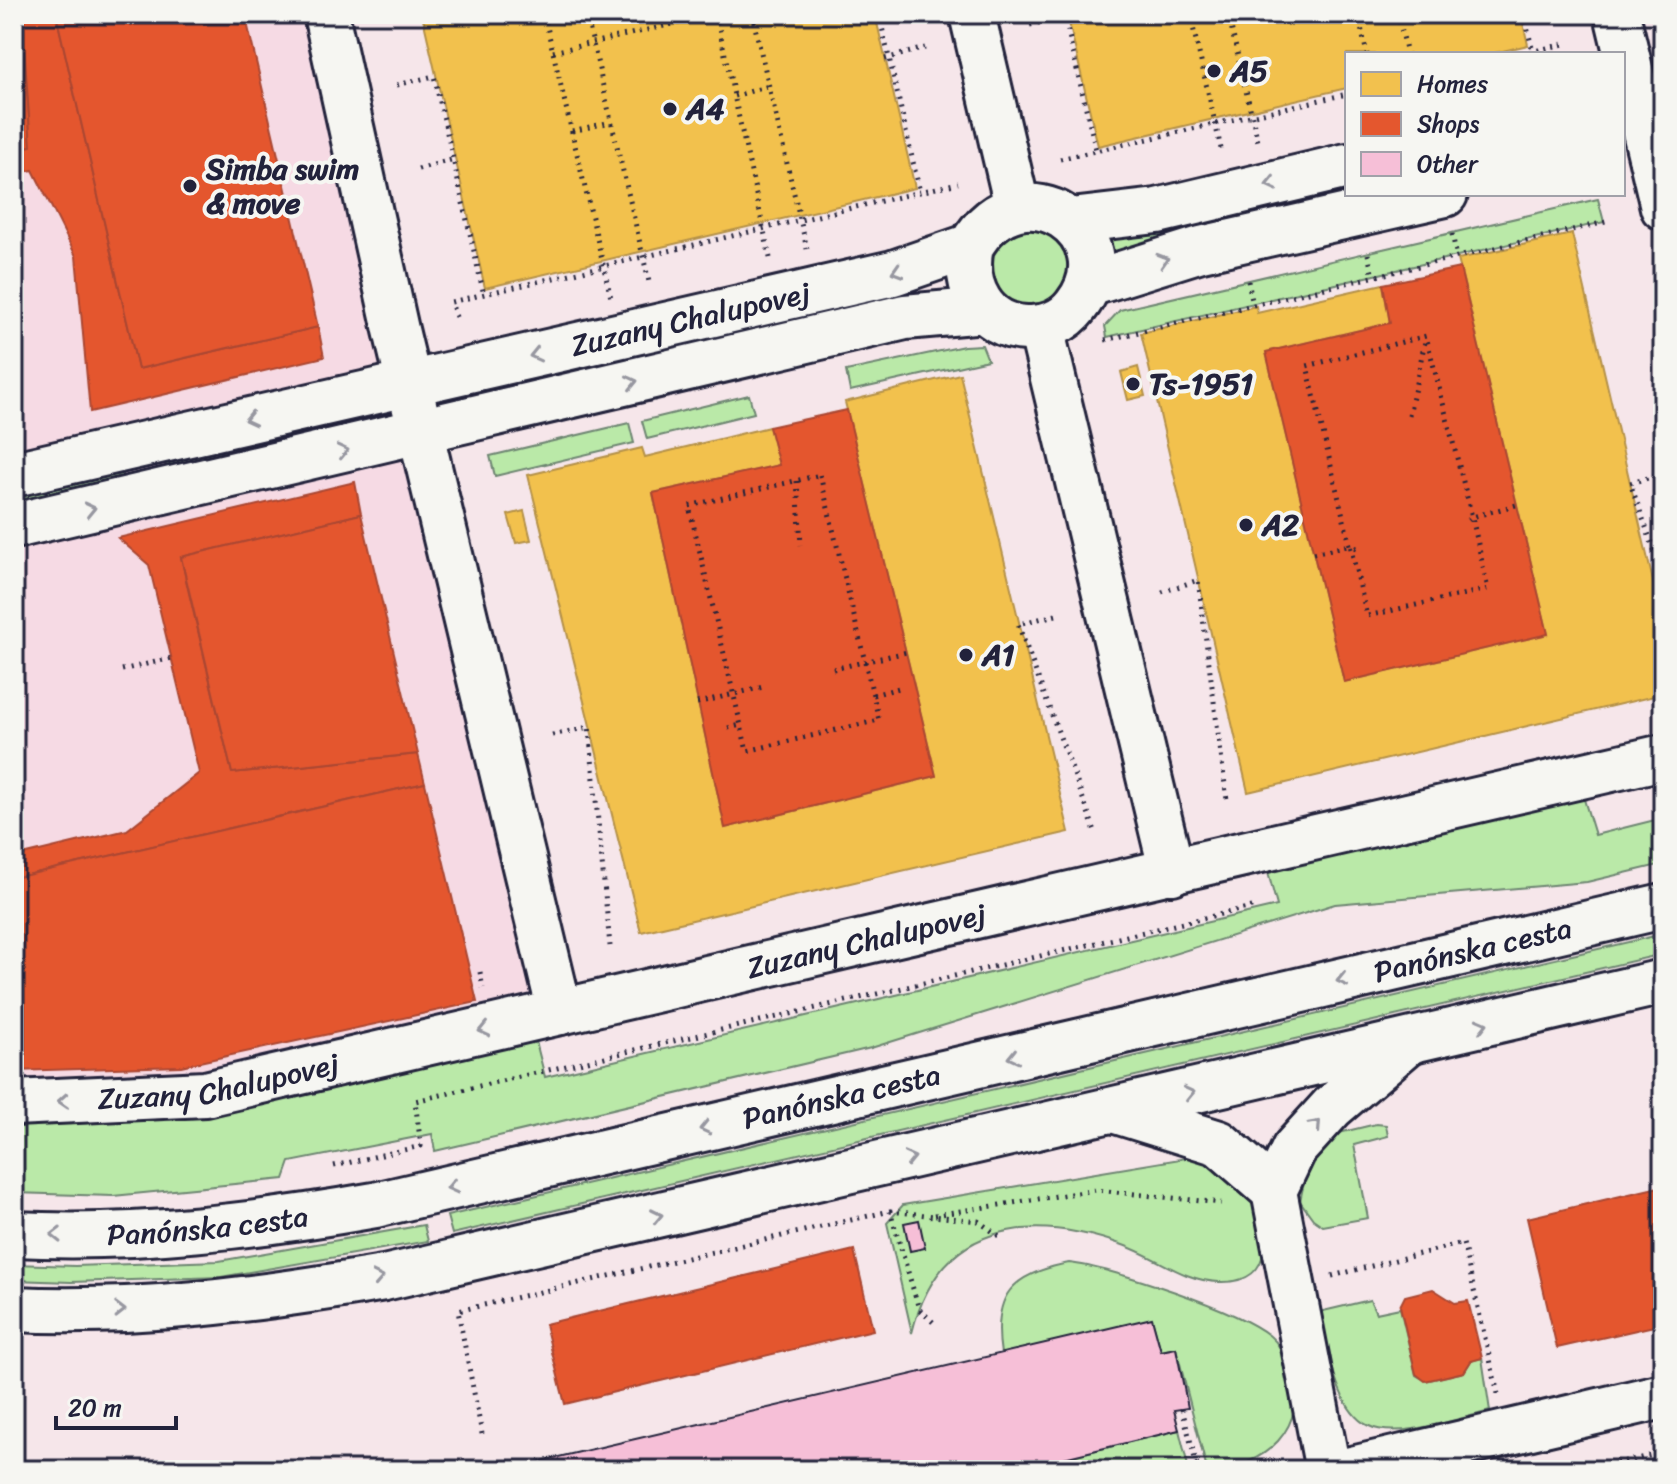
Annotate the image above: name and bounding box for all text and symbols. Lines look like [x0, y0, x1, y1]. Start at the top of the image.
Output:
place label: A5 [1228, 44, 1268, 98]
legend [1345, 52, 1625, 196]
marker: A5 [1205, 62, 1223, 80]
text: Homes [1417, 63, 1488, 105]
place label: A4 [684, 82, 725, 136]
marker: A4 [661, 100, 679, 118]
text: Shops [1417, 103, 1480, 145]
place label: Simba swim & move [205, 142, 359, 230]
text: Other [1417, 143, 1479, 185]
one-way arrow [1265, 175, 1278, 192]
marker: Simba swim & move [181, 177, 199, 195]
one-way arrow [1155, 253, 1169, 269]
one-way arrow [891, 262, 905, 278]
street label: Zuzany Chalupovej [565, 266, 816, 373]
one-way arrow [529, 346, 542, 363]
place label: Ts-1951 [1149, 357, 1253, 411]
one-way arrow [625, 374, 638, 391]
marker: Ts-1951 [1124, 375, 1142, 393]
one-way arrow [244, 410, 258, 427]
one-way arrow [336, 443, 350, 460]
place label: A2 [1260, 498, 1300, 552]
one-way arrow [83, 501, 96, 518]
marker: A2 [1237, 516, 1255, 534]
place label: A1 [980, 628, 1015, 682]
marker: A1 [957, 646, 975, 664]
street label: Zuzany Chalupovej [741, 887, 992, 995]
street label: Panónska cesta [1368, 901, 1577, 999]
one-way arrow [1335, 971, 1349, 988]
one-way arrow [1475, 1017, 1489, 1034]
one-way arrow [478, 1021, 491, 1038]
street label: Zuzany Chalupovej [96, 1037, 345, 1126]
street label: Panónska cesta [737, 1048, 946, 1146]
one-way arrow [1007, 1048, 1020, 1065]
one-way arrow [1182, 1085, 1196, 1102]
one-way arrow [56, 1092, 69, 1109]
one-way arrow [699, 1119, 712, 1136]
one-way arrow [1306, 1120, 1320, 1135]
one-way arrow [903, 1150, 916, 1167]
one-way arrow [445, 1178, 459, 1195]
street label: Panónska cesta [106, 1189, 312, 1262]
one-way arrow [649, 1208, 663, 1225]
one-way arrow [49, 1226, 62, 1244]
one-way arrow [371, 1271, 384, 1288]
one-way arrow [114, 1301, 127, 1319]
scale bar [56, 1380, 176, 1430]
text: 20 m [68, 1387, 122, 1429]

